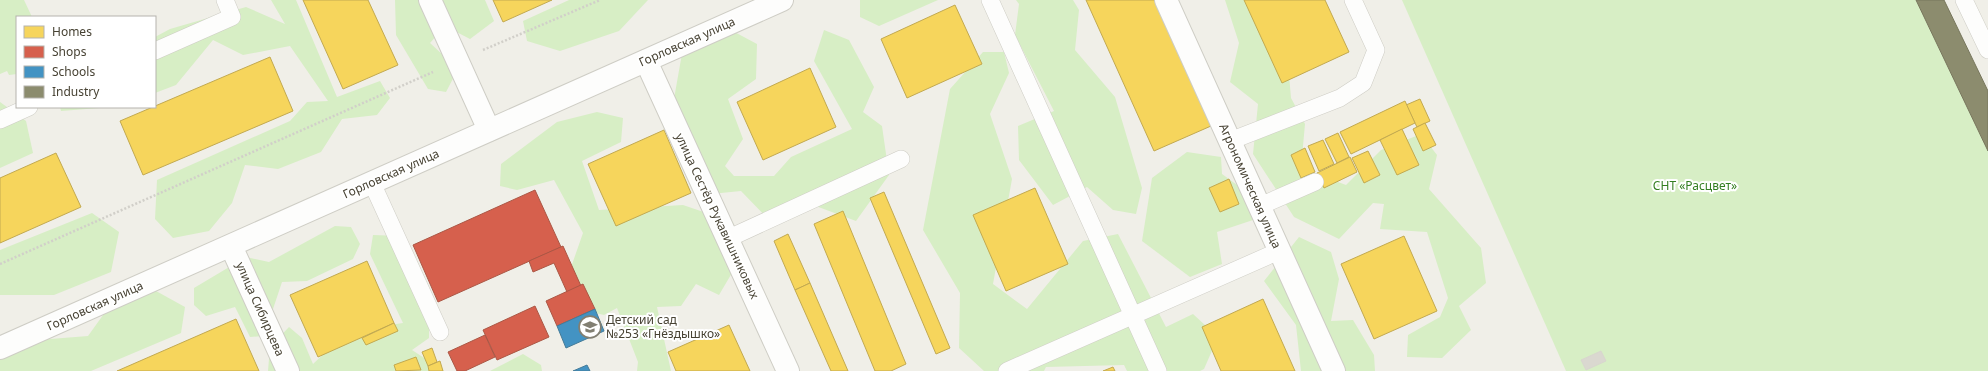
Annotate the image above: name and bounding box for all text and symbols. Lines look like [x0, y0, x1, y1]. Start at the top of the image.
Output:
street label: Горловская улица [636, 13, 738, 70]
legend [16, 16, 156, 108]
text: Homes [52, 23, 92, 40]
text: Shops [52, 43, 87, 60]
text: Schools [52, 63, 95, 80]
text: Industry [52, 83, 100, 100]
street label: Агрономическая улица [1215, 121, 1286, 251]
street label: улица Сестёр Рукавишниковых [671, 130, 764, 302]
street label: Горловская улица [340, 145, 442, 202]
park label: СНТ «Расцвет» [1653, 177, 1737, 194]
street label: улица Сибирцева [232, 259, 289, 359]
street label: Горловская улица [44, 277, 146, 334]
place label: Детский сад №253 «Гнёздышко» [606, 311, 720, 342]
school or university icon: Детский сад №253 «Гнёздышко» [577, 314, 603, 340]

